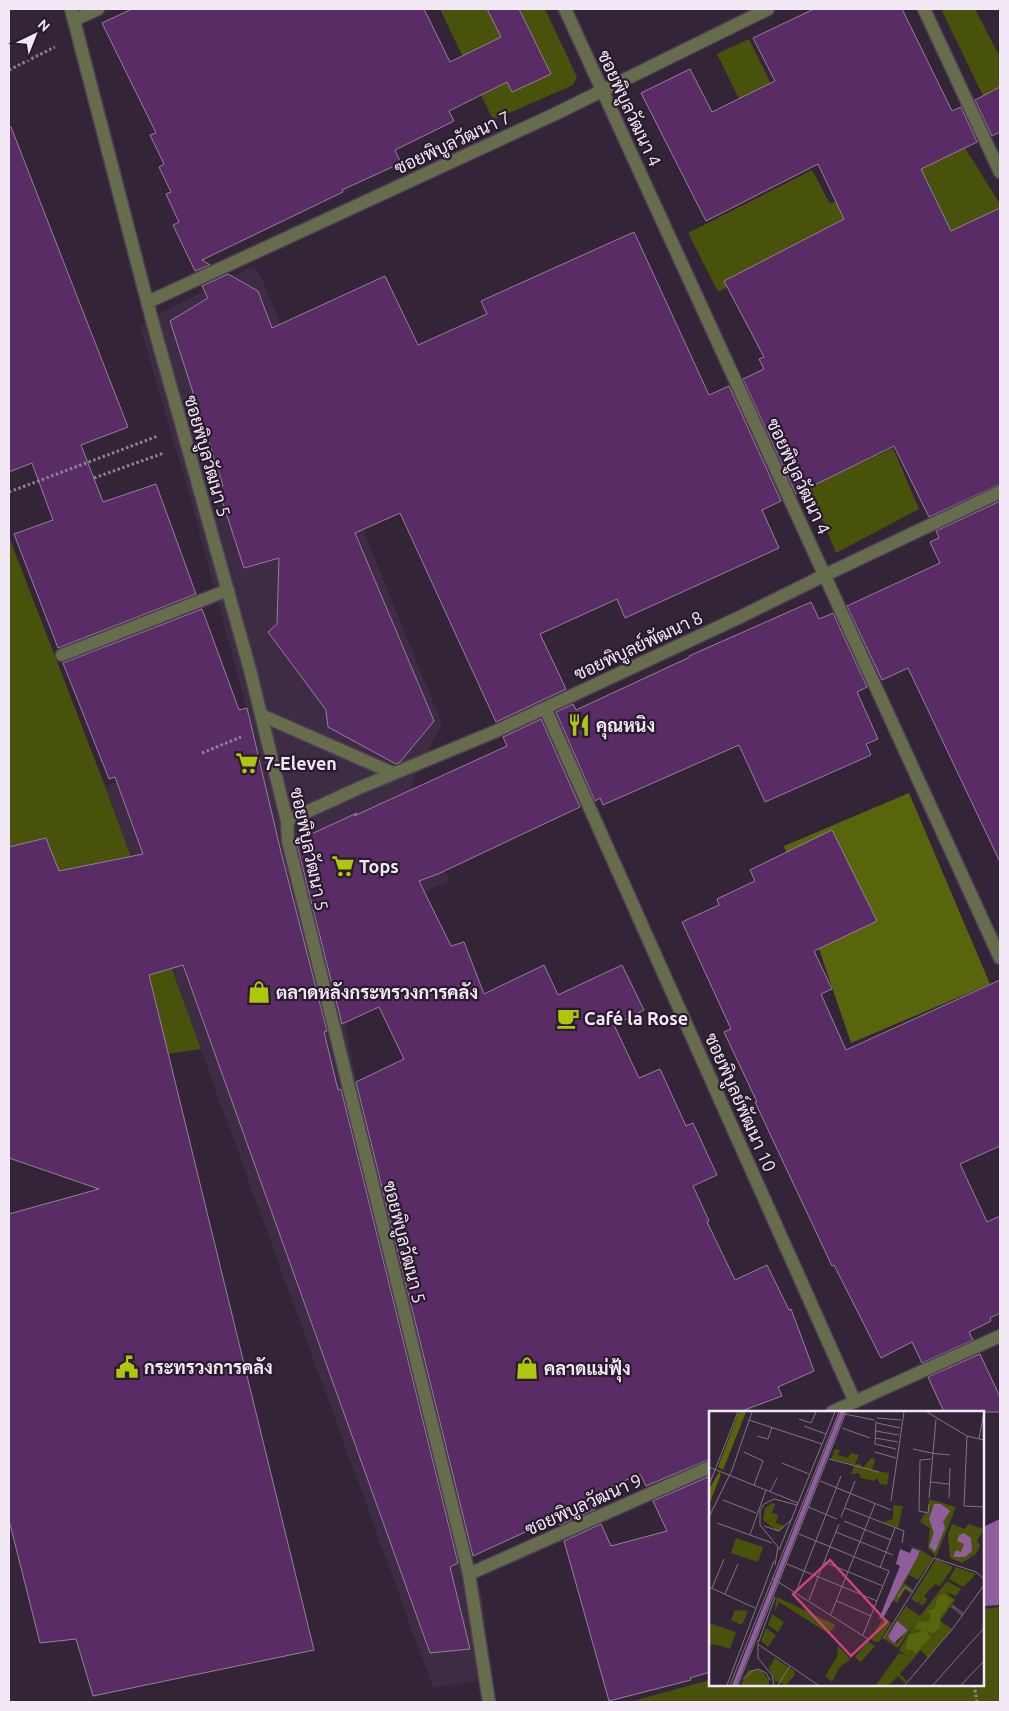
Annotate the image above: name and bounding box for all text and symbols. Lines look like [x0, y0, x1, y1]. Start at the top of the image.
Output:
north arrow [10, 10, 60, 60]
text: N [35, 16, 53, 35]
street label: ซอยพิบูลวัฒนา 4 [591, 47, 666, 171]
street label: ซอยพิบูลวัฒนา 7 [391, 106, 515, 181]
street label: ซอยพิบูลวัฒนา 5 [177, 393, 235, 520]
street label: ซอยพิบูลวัฒนา 4 [760, 415, 835, 539]
street label: ซอยพิบูลย์พัฒนา 8 [570, 605, 707, 687]
restaurant icon: คุณหนิง [566, 712, 592, 738]
place label: คุณหนิง [596, 714, 655, 740]
supermarket icon: 7-Eleven [234, 750, 260, 776]
place label: 7-Eleven [264, 753, 337, 773]
street label: ซอยพิบูลวัฒนา 5 [283, 785, 333, 913]
supermarket icon: Tops [330, 853, 356, 879]
place label: Tops [359, 856, 399, 876]
shop icon: ตลาดหลังกระทรวงการคลัง [246, 979, 272, 1005]
place label: ตลาดหลังกระทรวงการคลัง [276, 982, 478, 1002]
cafe icon: Café la Rose [555, 1005, 581, 1031]
place label: Café la Rose [584, 1008, 688, 1028]
street label: ซอยพิบูลย์พัฒนา 10 [698, 1029, 782, 1176]
street label: ซอยพิบูลวัฒนา 5 [376, 1179, 430, 1306]
public building icon: กระทรวงการคลัง [114, 1354, 140, 1380]
shop icon: คลาดแม่ฟุ้ง [514, 1355, 540, 1381]
place label: กระทรวงการคลัง [144, 1357, 273, 1377]
place label: คลาดแม่ฟุ้ง [544, 1357, 631, 1383]
inset map [709, 1411, 984, 1686]
street label: ซอยพิบูลวัฒนา 9 [522, 1469, 646, 1542]

